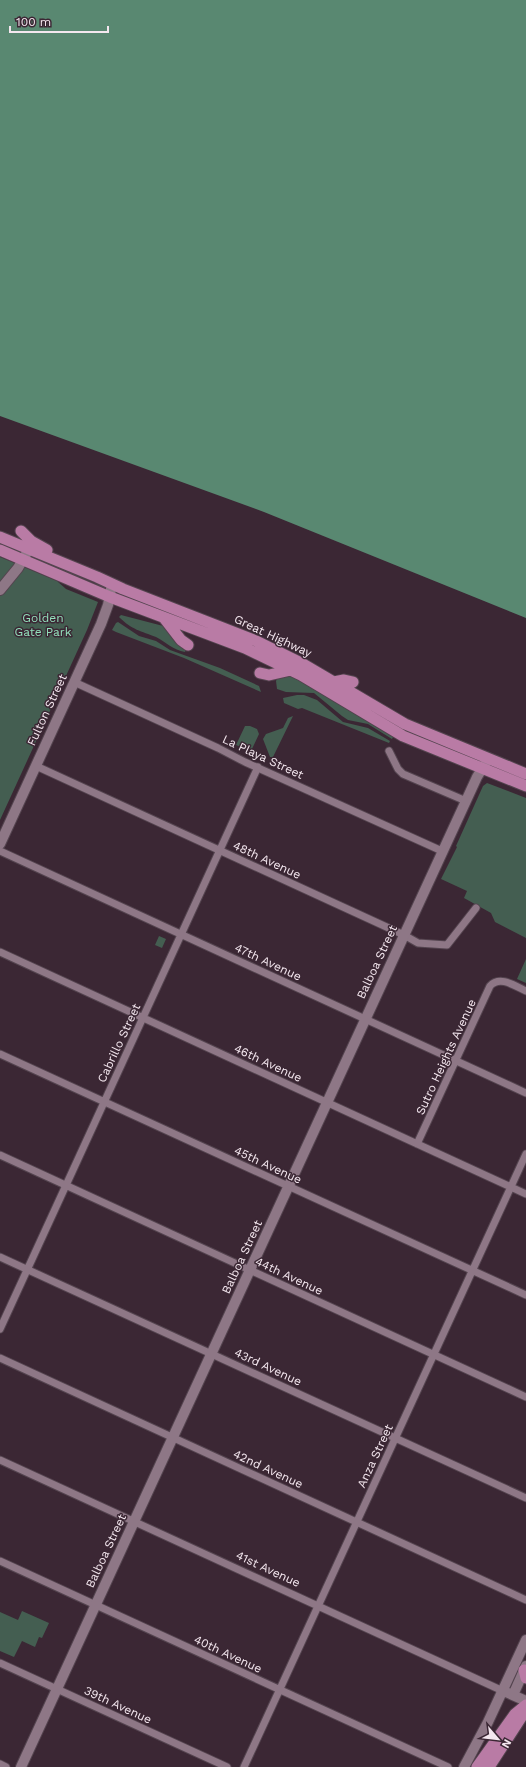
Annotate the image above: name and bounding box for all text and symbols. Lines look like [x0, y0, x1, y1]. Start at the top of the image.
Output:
scale bar [10, 8, 108, 34]
text: 100 m [16, 15, 51, 29]
park label: Golden Gate Park [14, 611, 72, 639]
street label: Great Highway [232, 612, 315, 660]
street label: Fulton Street [24, 672, 70, 748]
street label: La Playa Street [220, 732, 306, 782]
street label: 48th Avenue [231, 838, 303, 882]
street label: Balboa Street [354, 923, 400, 1001]
street label: 47th Avenue [232, 940, 304, 984]
street label: Sutro Heights Avenue [413, 997, 479, 1117]
street label: Cabrillo Street [95, 1001, 143, 1085]
street label: 46th Avenue [232, 1041, 304, 1085]
street label: 45th Avenue [232, 1143, 304, 1187]
street label: Balboa Street [219, 1218, 265, 1296]
street label: 44th Avenue [253, 1254, 325, 1298]
street label: 43rd Avenue [232, 1345, 304, 1389]
street label: Anza Street [354, 1422, 396, 1490]
street label: 42nd Avenue [231, 1447, 305, 1491]
street label: Balboa Street [83, 1512, 129, 1590]
street label: 41st Avenue [234, 1548, 302, 1590]
street label: 40th Avenue [192, 1632, 264, 1676]
street label: 39th Avenue [82, 1683, 154, 1727]
north arrow [478, 1719, 518, 1759]
text: N [499, 1737, 514, 1750]

